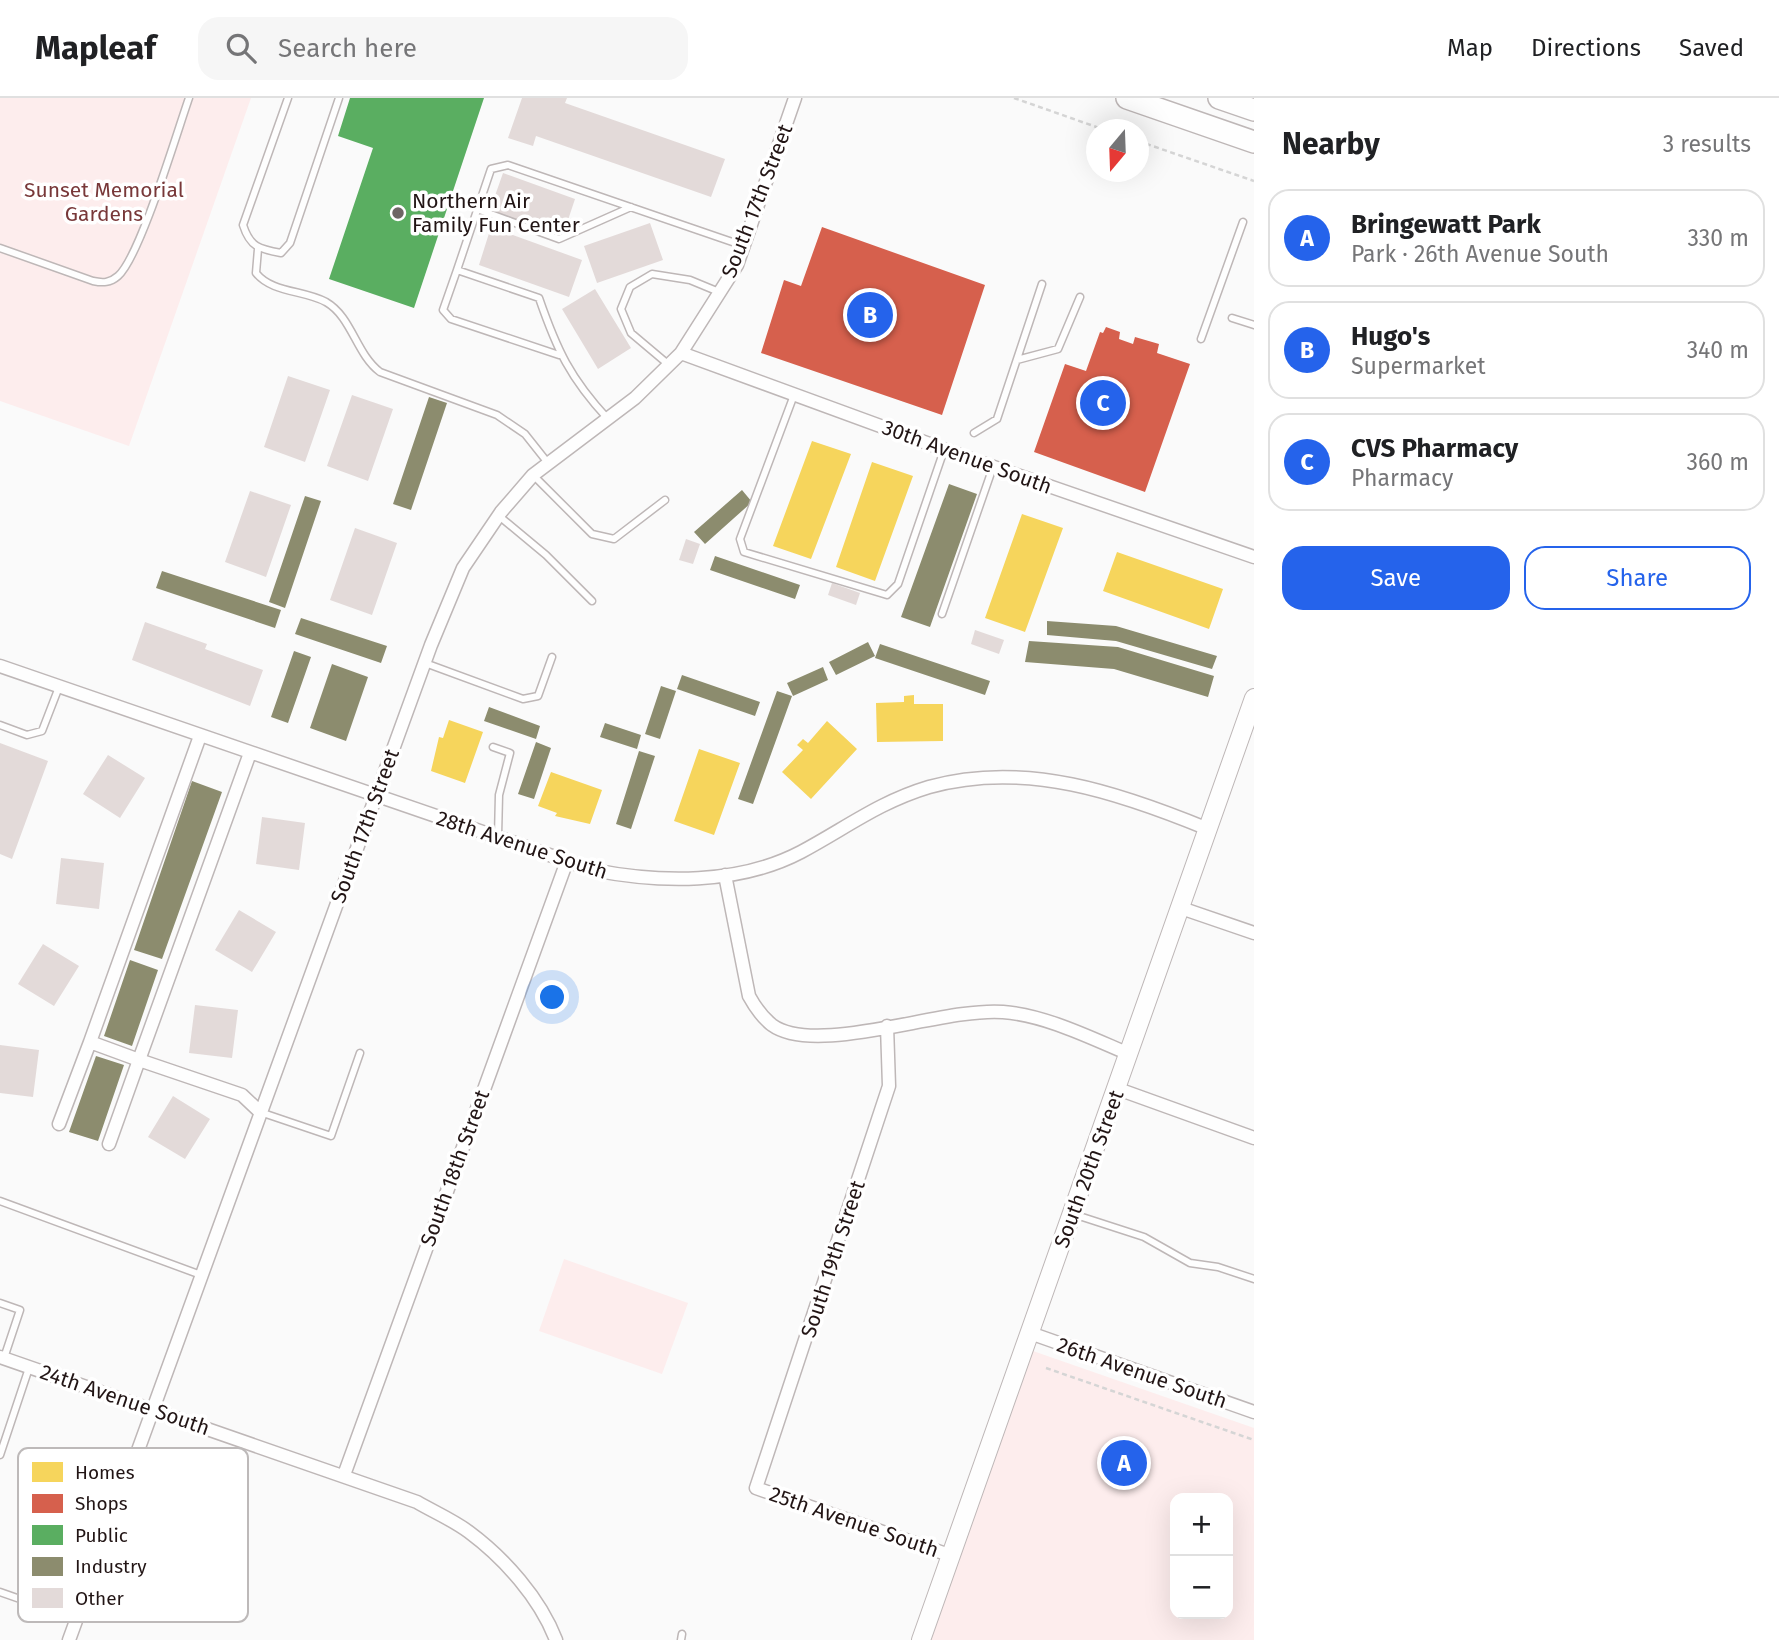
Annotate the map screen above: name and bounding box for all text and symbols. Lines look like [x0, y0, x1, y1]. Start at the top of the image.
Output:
search box [198, 17, 688, 80]
text: Mapleaf [35, 28, 156, 68]
icon: search [222, 29, 260, 67]
text: Search here [278, 33, 417, 64]
text: Map [1447, 34, 1493, 62]
text: Directions [1531, 34, 1641, 62]
text: Saved [1679, 34, 1744, 62]
north arrow [1086, 119, 1149, 182]
street label: South 17th Street [716, 120, 798, 281]
text: Nearby [1282, 126, 1380, 162]
text: 3 results [1663, 130, 1751, 158]
park label: Sunset Memorial Gardens [24, 177, 184, 227]
place label: Northern Air Family Fun Center [412, 188, 580, 238]
marker: Northern Air Family Fun Center [390, 205, 406, 221]
text: Bringewatt Park [1351, 209, 1541, 240]
text: A [1300, 224, 1314, 252]
text: 330 m [1687, 224, 1749, 252]
text: Park · 26th Avenue South [1351, 240, 1609, 268]
pin: B [847, 289, 893, 341]
text: Hugo's [1351, 321, 1430, 352]
text: B [1300, 336, 1314, 364]
text: 340 m [1687, 336, 1749, 364]
text: Supermarket [1351, 352, 1486, 380]
pin: C [1080, 377, 1126, 429]
street label: 30th Avenue South [879, 414, 1055, 500]
text: CVS Pharmacy [1351, 433, 1518, 464]
text: C [1300, 448, 1314, 476]
text: 360 m [1687, 448, 1749, 476]
text: Pharmacy [1351, 464, 1453, 492]
button: Save [1282, 546, 1510, 610]
button: Share [1524, 546, 1751, 610]
street label: South 17th Street [325, 745, 405, 907]
street label: 28th Avenue South [433, 805, 611, 885]
your location [535, 980, 569, 1014]
street label: South 18th Street [415, 1086, 495, 1250]
street label: South 20th Street [1048, 1086, 1130, 1251]
street label: South 19th Street [795, 1177, 871, 1341]
street label: 26th Avenue South [1054, 1332, 1230, 1414]
street label: 24th Avenue South [37, 1359, 213, 1441]
pin: A [1101, 1437, 1147, 1489]
legend [18, 1448, 248, 1622]
text: Homes [75, 1461, 135, 1484]
street label: 25th Avenue South [766, 1481, 942, 1563]
text: Shops [75, 1492, 128, 1515]
map controls [1170, 1493, 1233, 1619]
button: + [1170, 1493, 1233, 1556]
text: Public [75, 1524, 128, 1547]
text: Industry [75, 1555, 147, 1578]
button: − [1170, 1556, 1233, 1619]
text: Other [75, 1587, 124, 1610]

